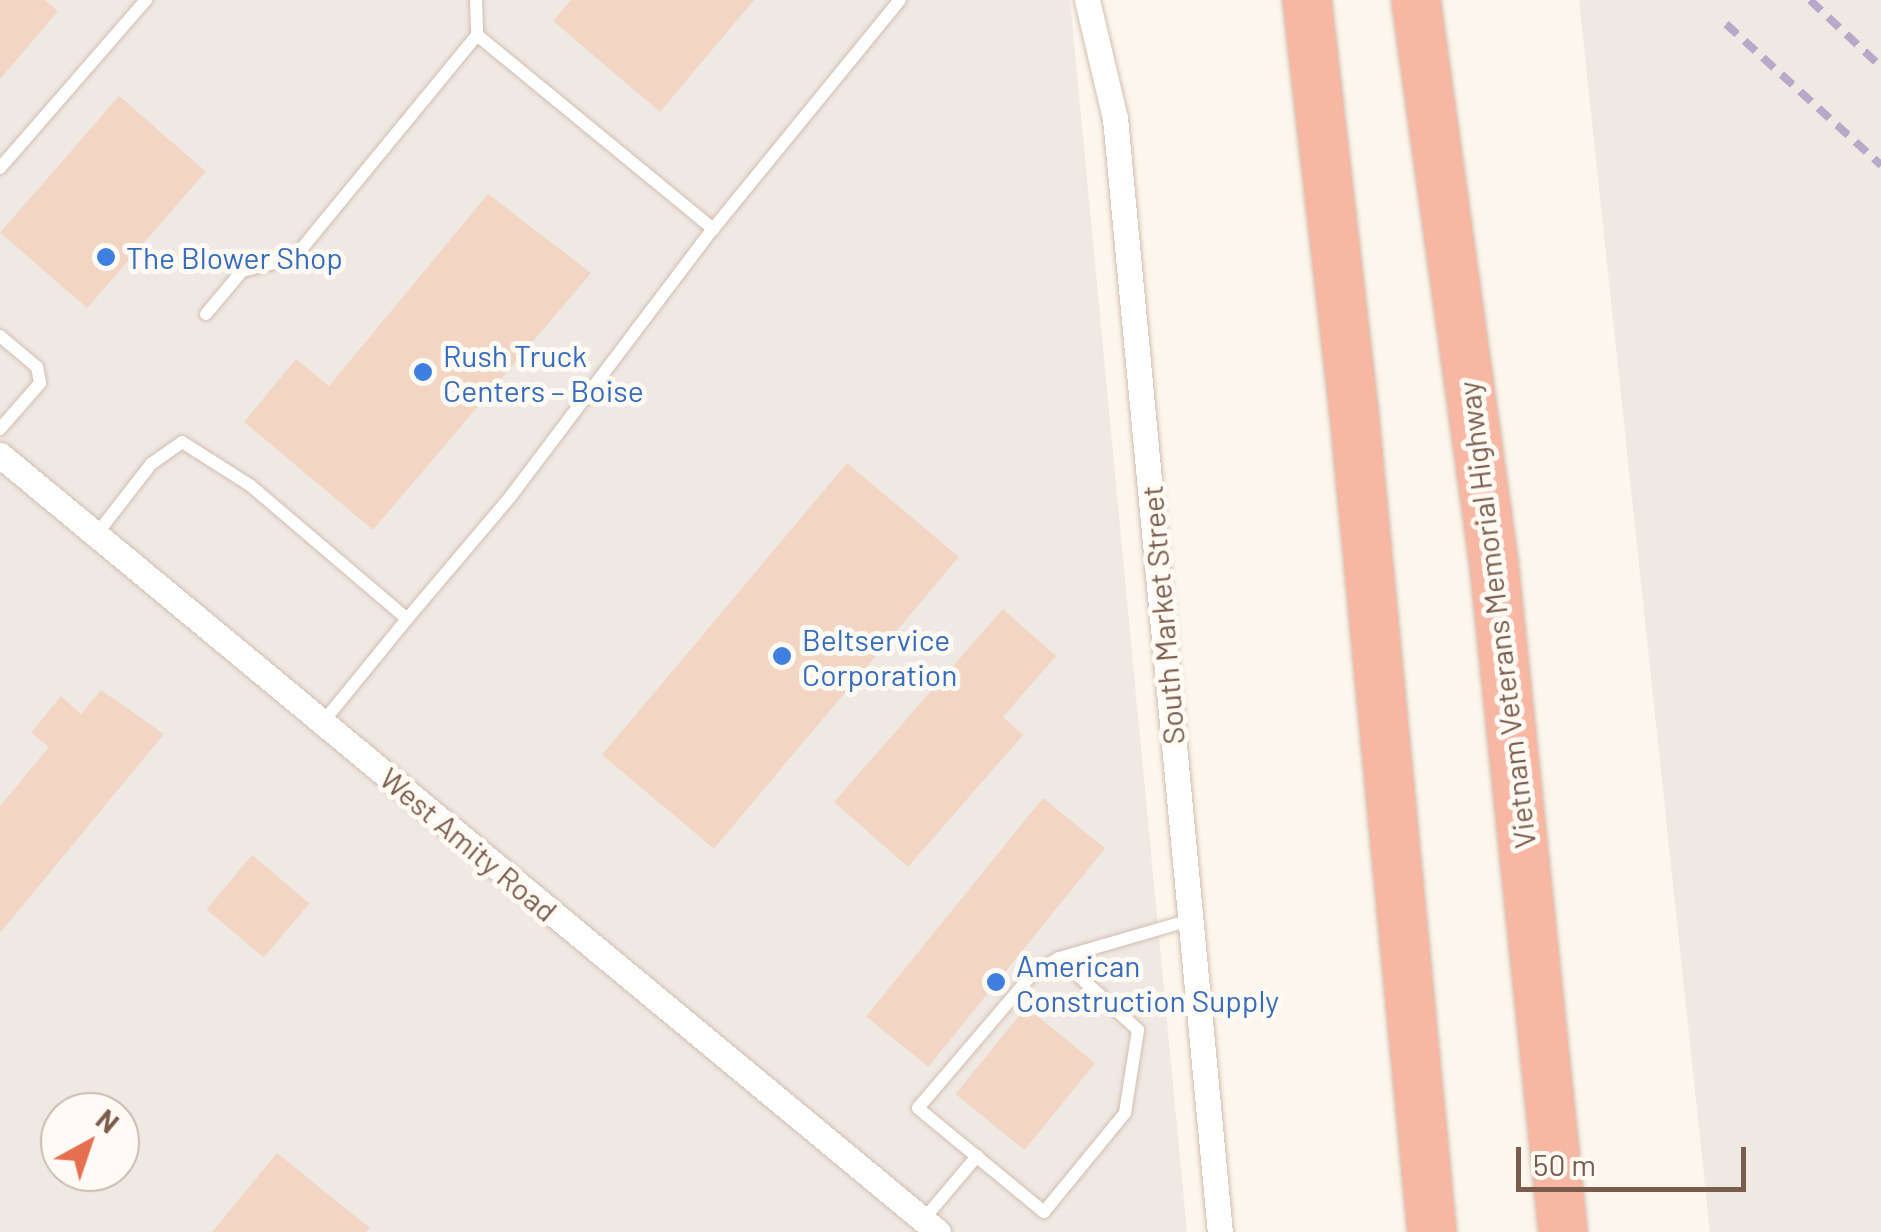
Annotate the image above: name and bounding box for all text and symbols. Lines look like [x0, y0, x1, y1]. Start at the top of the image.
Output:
place label: The Blower Shop [126, 239, 343, 275]
marker: The Blower Shop [95, 246, 117, 268]
place label: Rush Truck Centers – Boise [443, 337, 644, 408]
marker: Rush Truck Centers – Boise [412, 361, 434, 383]
street label: Vietnam Veterans Memorial Highway [1449, 379, 1543, 851]
street label: South Market Street [1133, 484, 1191, 746]
place label: Beltservice Corporation [802, 621, 957, 692]
marker: Beltservice Corporation [771, 645, 793, 667]
street label: West Amity Road [373, 760, 565, 928]
place label: American Construction Supply [1016, 947, 1279, 1018]
marker: American Construction Supply [985, 971, 1007, 993]
north arrow [40, 1092, 140, 1192]
text: N [90, 1102, 126, 1140]
scale bar [1521, 1127, 1751, 1189]
text: 50 m [1533, 1146, 1596, 1182]

